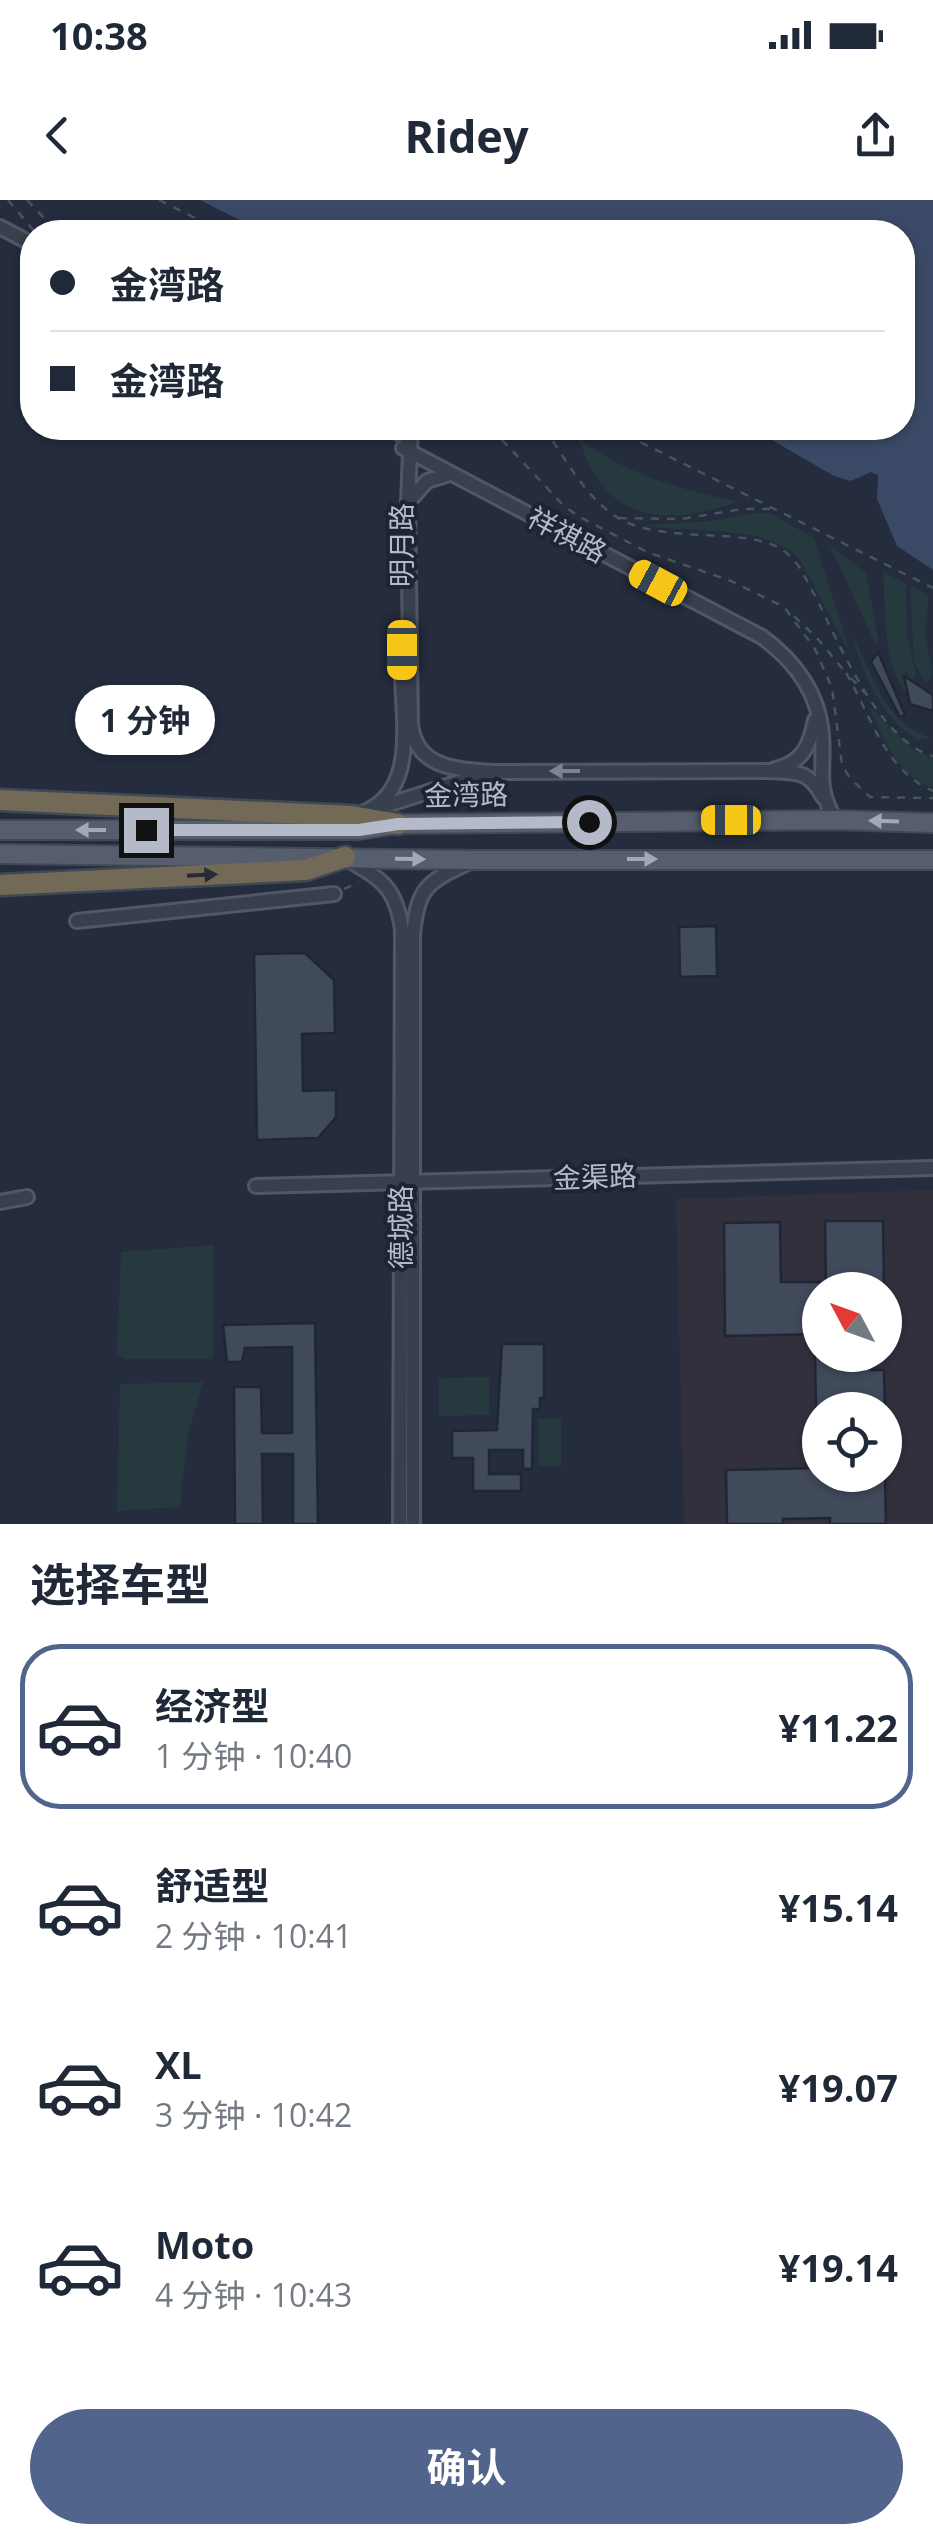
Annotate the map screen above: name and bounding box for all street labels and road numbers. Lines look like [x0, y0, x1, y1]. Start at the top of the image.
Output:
street label: 祥祺路 [521, 498, 613, 571]
street label: 明月路 [382, 503, 420, 587]
street label: 金湾路 [424, 774, 508, 814]
street label: 金渠路 [552, 1156, 638, 1196]
street label: 德城路 [381, 1185, 419, 1269]

